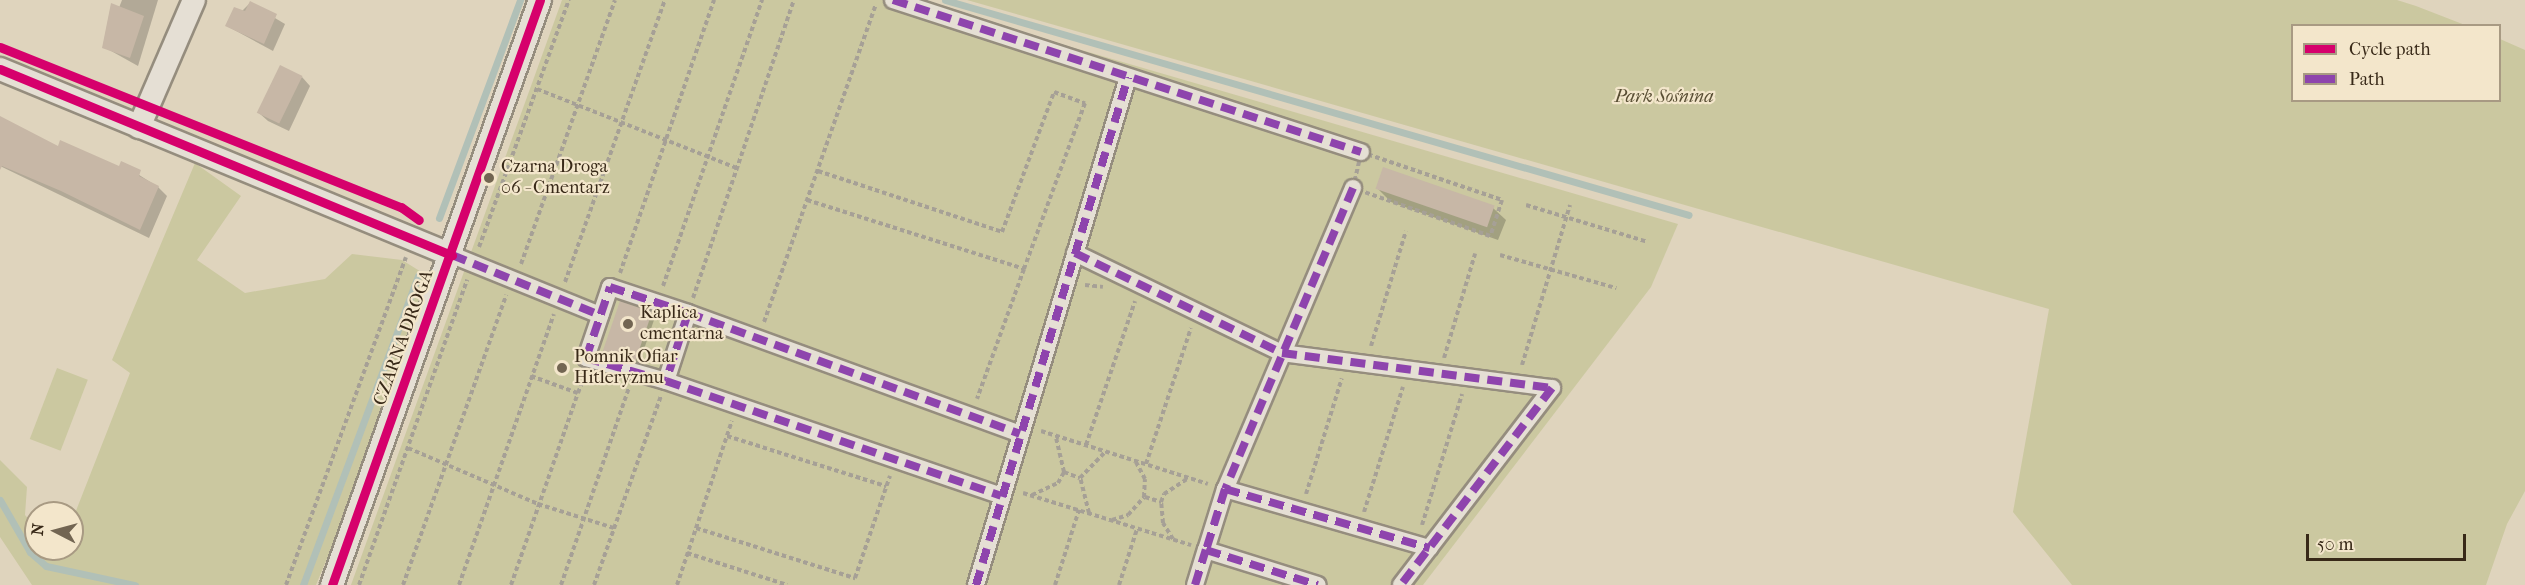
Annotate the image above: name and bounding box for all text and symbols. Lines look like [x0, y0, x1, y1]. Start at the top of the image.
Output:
legend [2291, 24, 2501, 102]
text: Cycle path [2349, 39, 2430, 60]
text: Path [2349, 69, 2385, 90]
park label: Park Sośnina [1614, 86, 1714, 108]
place label: Czarna Droga 06 - Cmentarz [501, 157, 610, 200]
marker: Czarna Droga 06 - Cmentarz [482, 171, 496, 185]
street label: CZARNA DROGA [369, 267, 439, 409]
place label: Kaplica cmentarna [640, 303, 723, 346]
marker: Kaplica cmentarna [621, 317, 635, 331]
place label: Pomnik Ofiar Hitleryzmu [574, 347, 678, 389]
marker: Pomnik Ofiar Hitleryzmu [555, 361, 569, 375]
north arrow [24, 501, 84, 561]
text: N [28, 522, 48, 536]
scale bar [2309, 522, 2470, 560]
text: 50 m [2317, 534, 2353, 555]

